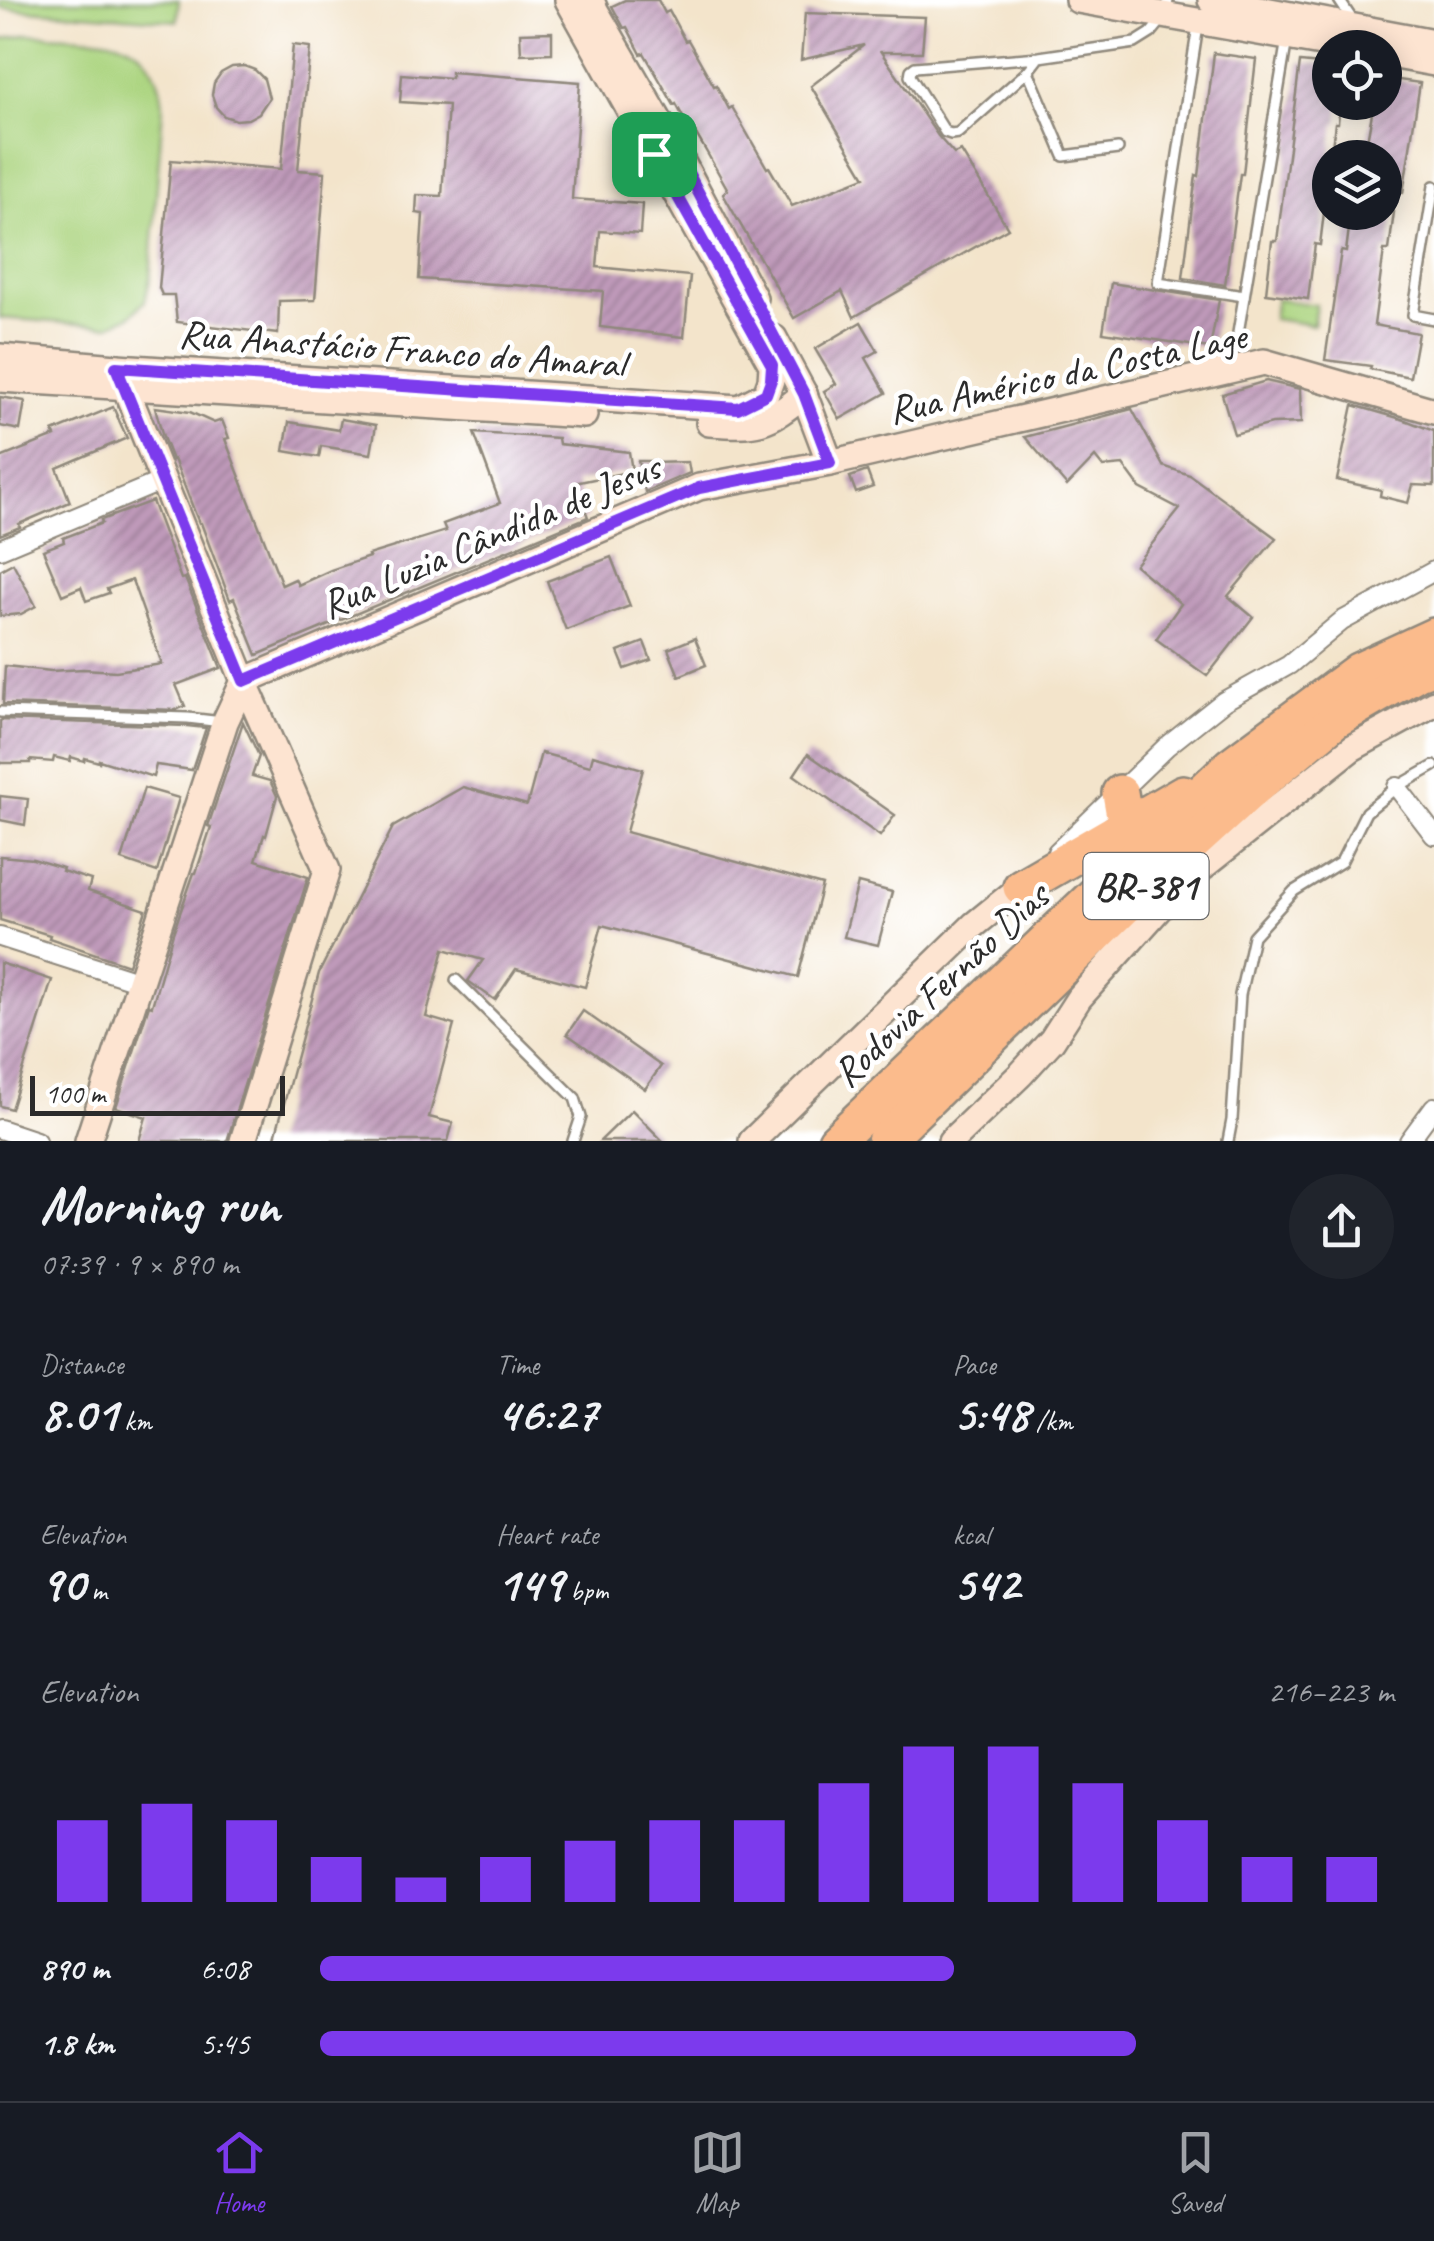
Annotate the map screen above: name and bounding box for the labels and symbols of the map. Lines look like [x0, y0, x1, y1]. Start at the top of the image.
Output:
pin [612, 112, 697, 197]
street label: Rua Anastácio Franco do Amaral [177, 308, 633, 390]
street label: Rua Américo da Costa Lage [884, 310, 1253, 435]
street label: Rua Luzia Cândida de Jesus [313, 441, 671, 630]
road number: BR-381 [1084, 853, 1208, 919]
street label: Rodovia Fernão Dias [822, 869, 1062, 1098]
scale bar [30, 1071, 285, 1116]

